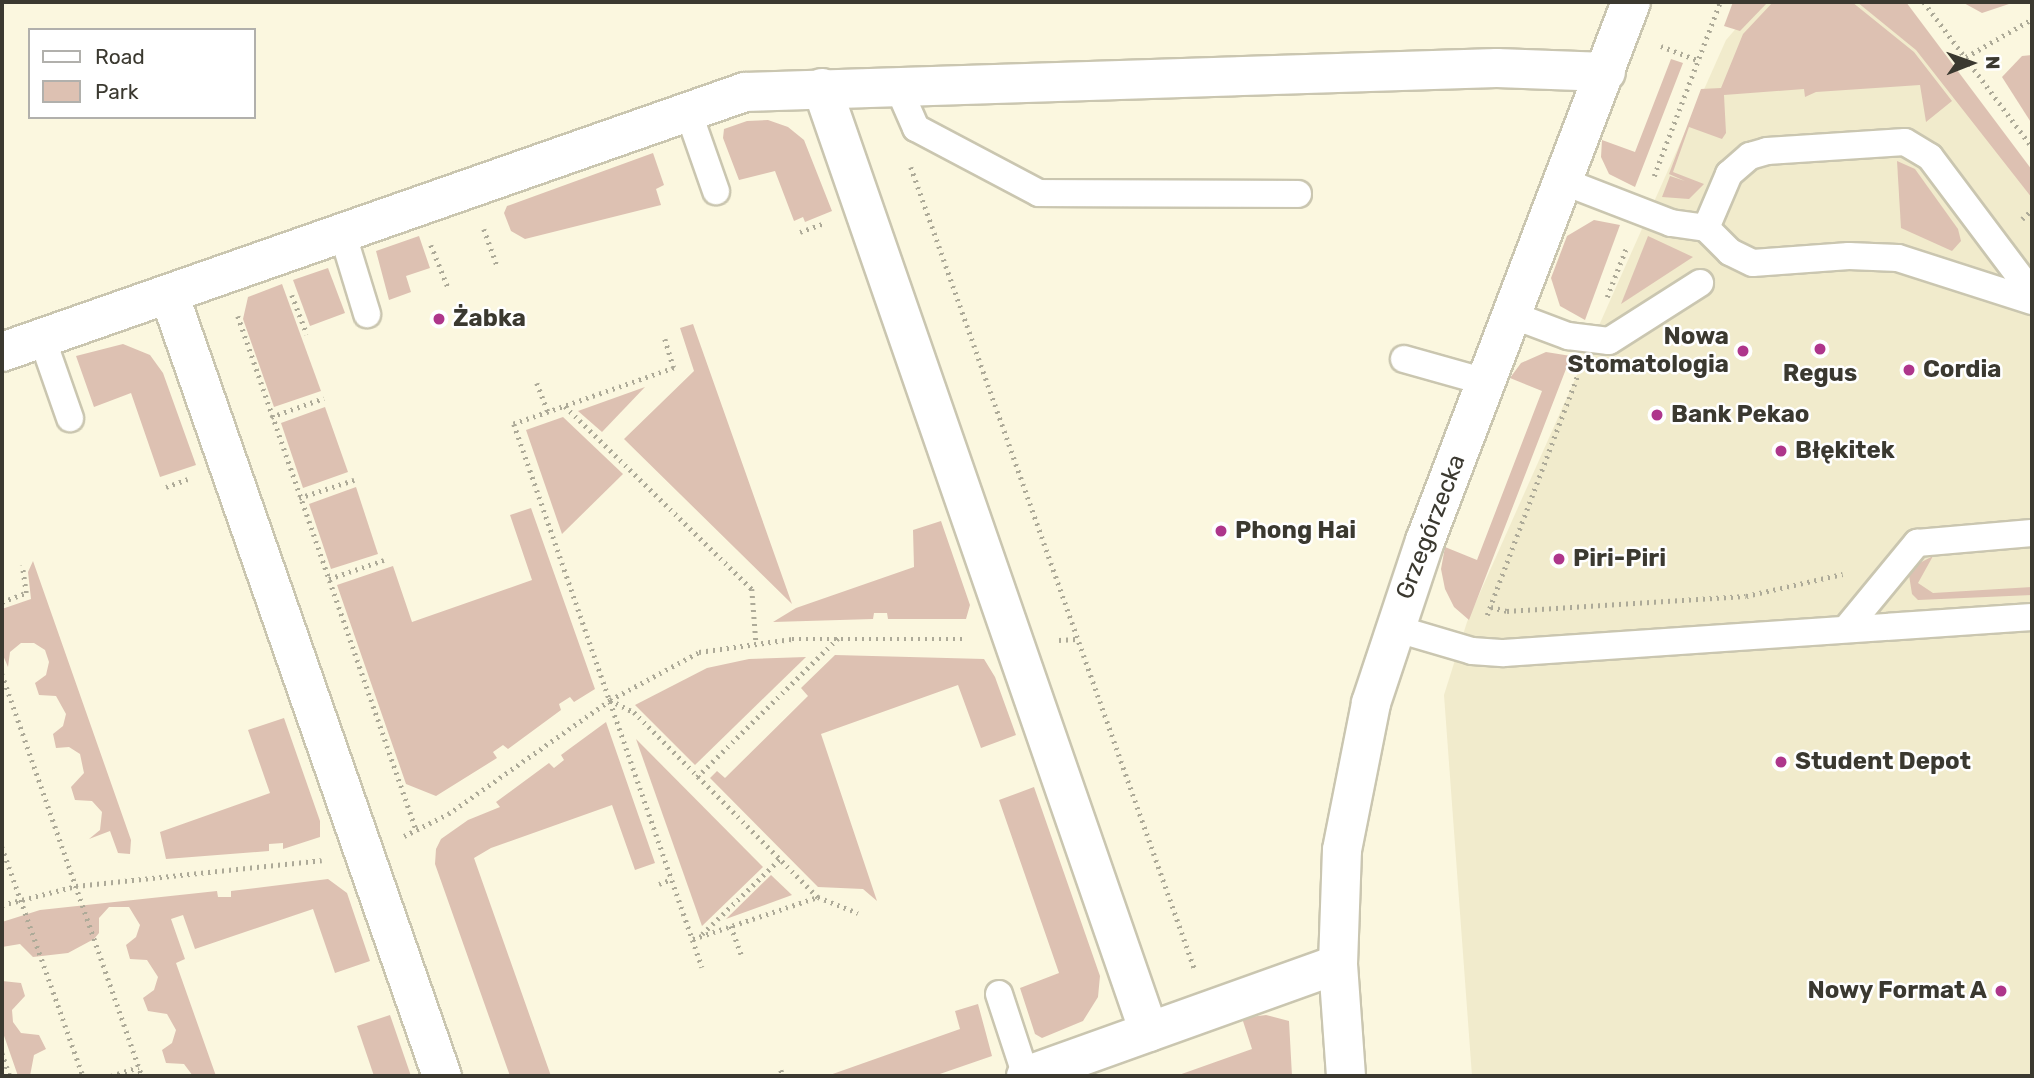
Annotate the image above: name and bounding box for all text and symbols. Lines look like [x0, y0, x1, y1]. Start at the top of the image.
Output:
legend [28, 28, 256, 119]
north arrow [1936, 28, 2006, 98]
text: Road [95, 44, 145, 69]
text: N [1981, 56, 2004, 70]
text: Park [95, 79, 139, 104]
place label: Żabka [453, 305, 526, 333]
marker: Żabka [431, 311, 447, 327]
place label: Nowa Stomatologia [1568, 323, 1729, 379]
marker: Regus [1812, 341, 1828, 357]
marker: Nowa Stomatologia [1735, 343, 1751, 359]
place label: Cordia [1923, 356, 2001, 384]
place label: Regus [1783, 360, 1857, 388]
marker: Cordia [1901, 362, 1917, 378]
place label: Bank Pekao [1671, 401, 1810, 429]
marker: Bank Pekao [1649, 407, 1665, 423]
place label: Błękitek [1795, 437, 1895, 465]
marker: Błękitek [1773, 443, 1789, 459]
street label: Grzegórzecka [1390, 451, 1472, 603]
place label: Phong Hai [1235, 517, 1356, 545]
marker: Phong Hai [1213, 523, 1229, 539]
place label: Piri-Piri [1573, 545, 1666, 573]
marker: Piri-Piri [1551, 551, 1567, 567]
place label: Student Depot [1795, 748, 1971, 776]
marker: Student Depot [1773, 754, 1789, 770]
place label: Nowy Format A [1806, 977, 1987, 1005]
marker: Nowy Format A [1993, 983, 2009, 999]

